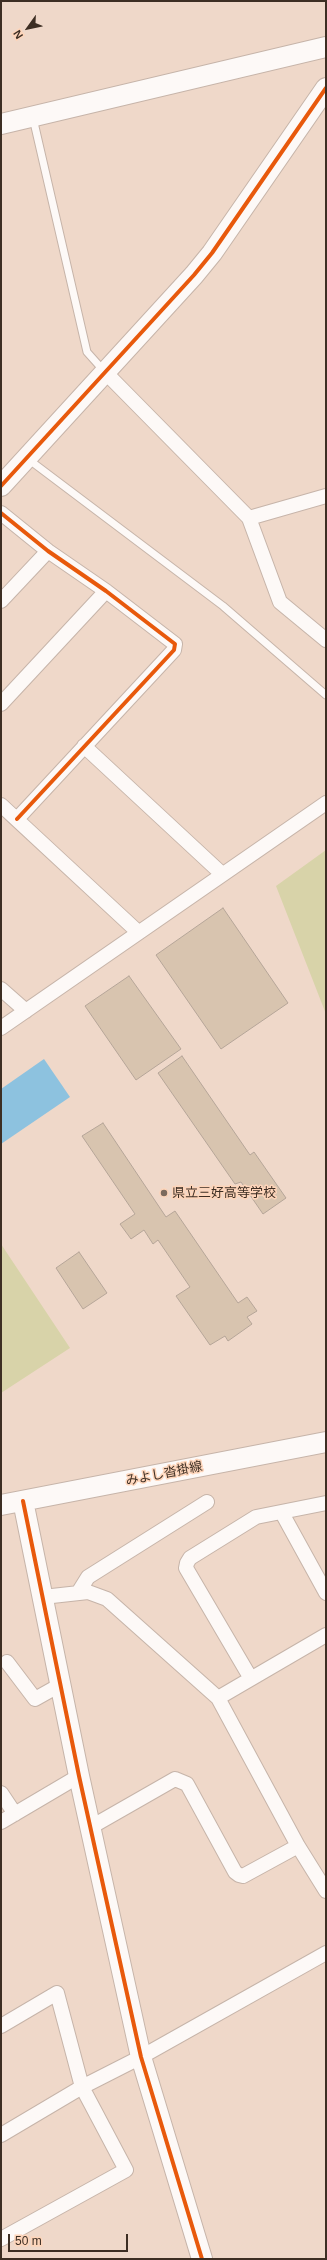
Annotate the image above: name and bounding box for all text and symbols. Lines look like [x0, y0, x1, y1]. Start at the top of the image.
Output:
north arrow [8, 8, 48, 48]
text: N [11, 28, 25, 41]
place label: 県立三好高等学校 [172, 1185, 276, 1201]
marker: 県立三好高等学校 [159, 1188, 169, 1198]
street label: みよし沓掛線 [124, 1459, 204, 1489]
scale bar [10, 2226, 130, 2252]
text: 50 m [15, 2234, 42, 2248]

